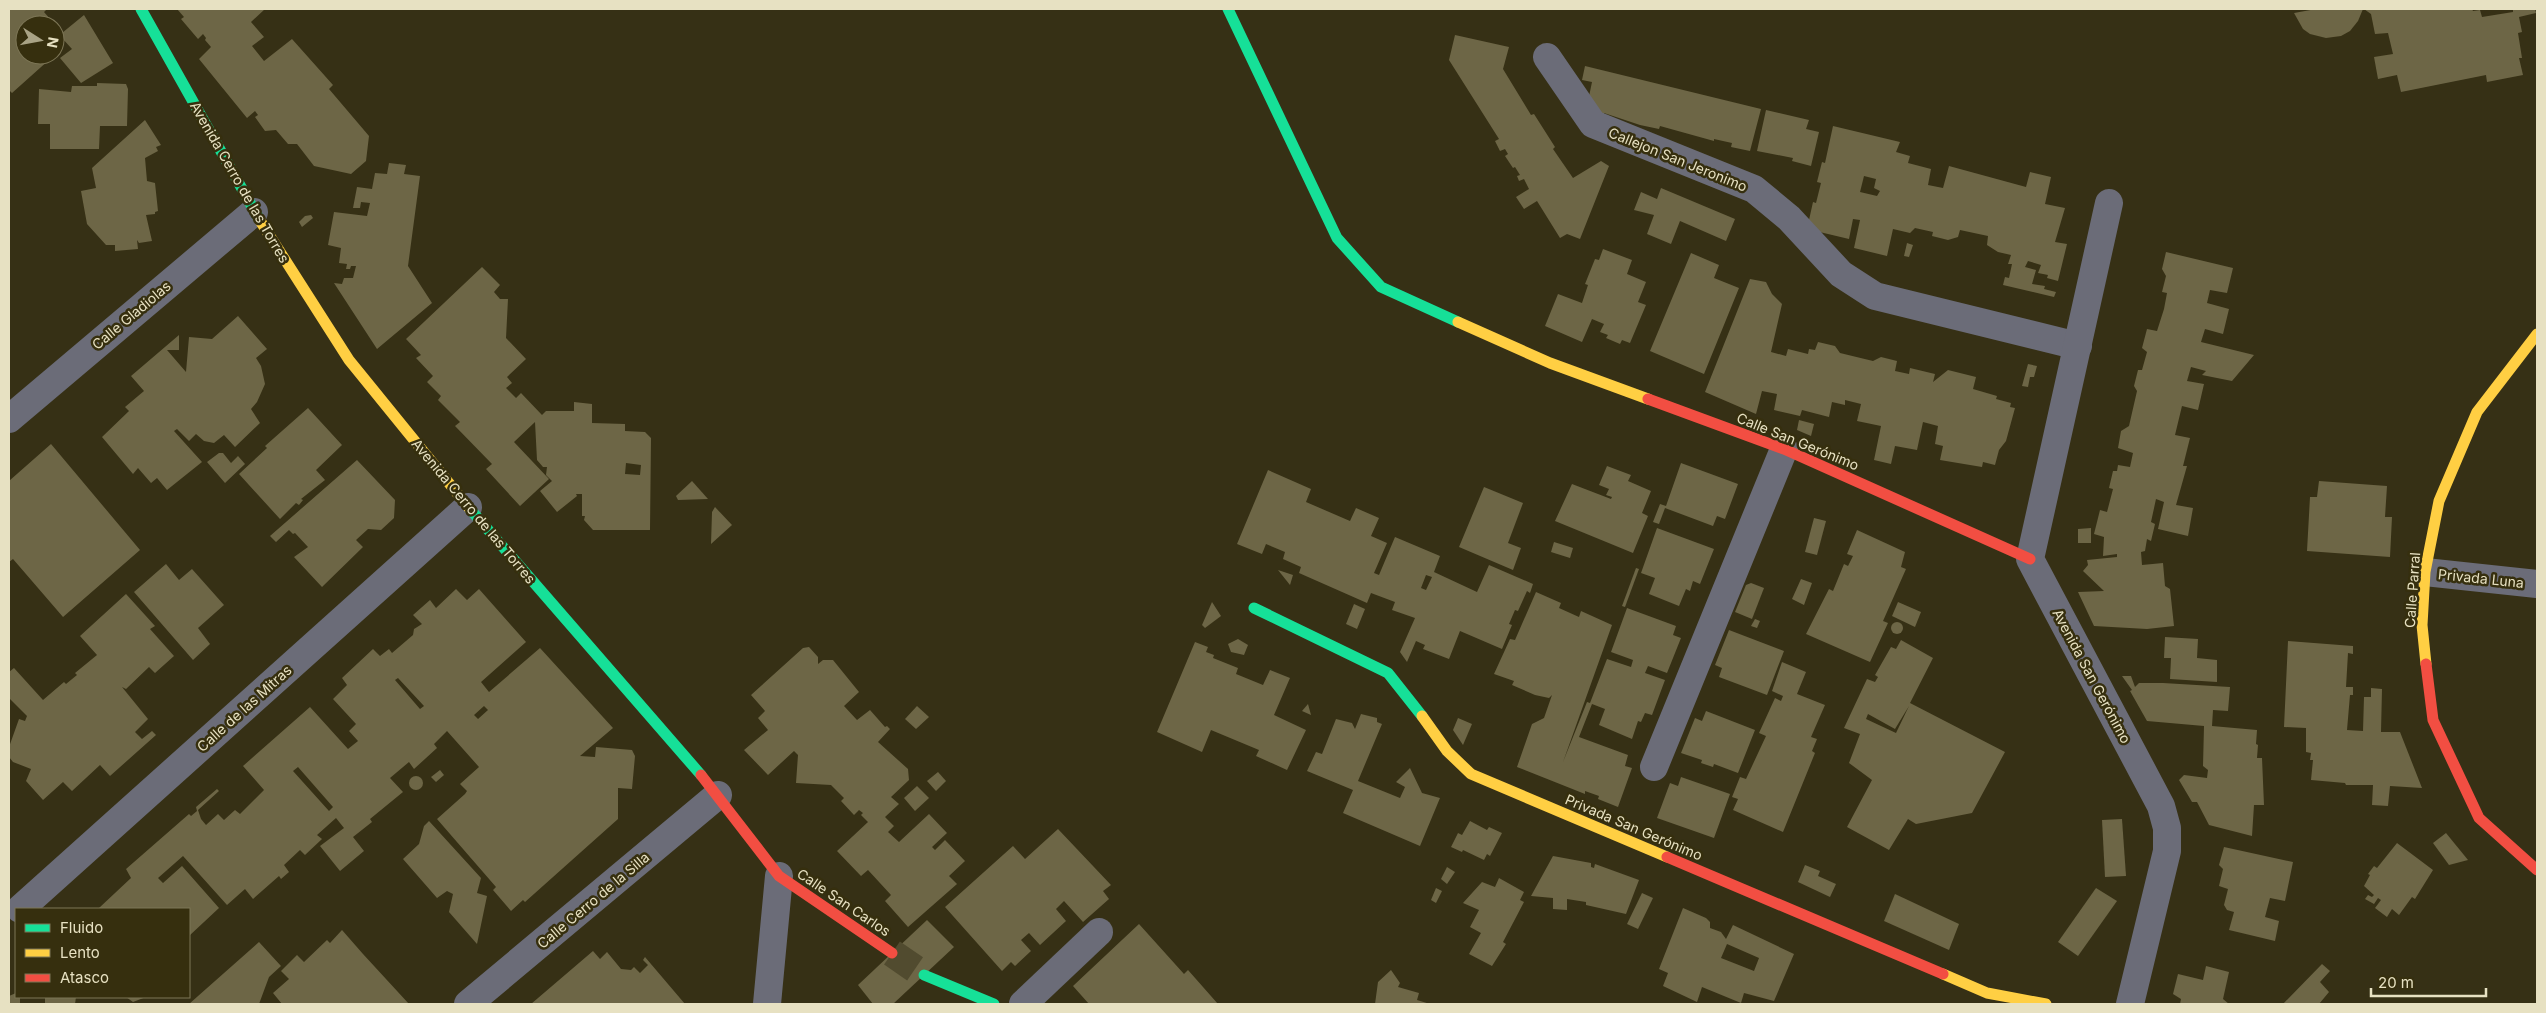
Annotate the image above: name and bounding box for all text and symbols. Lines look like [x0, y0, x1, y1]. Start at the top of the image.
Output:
north arrow [15, 15, 65, 65]
text: N [44, 36, 63, 49]
street label: Avenida Cerro de las Torres [187, 98, 293, 266]
street label: Callejon San Jeronimo [1606, 123, 1750, 195]
street label: Calle Gladiolas [88, 277, 174, 353]
street label: Calle San Gerónimo [1734, 409, 1862, 473]
street label: Avenida Cerro de las Torres [409, 435, 539, 587]
street label: Calle Parral [2401, 552, 2423, 628]
street label: Privada Luna [2437, 565, 2525, 591]
street label: Avenida San Gerónimo [2049, 606, 2135, 746]
street label: Calle de las Mitras [193, 661, 295, 755]
street label: Privada San Gerónimo [1563, 790, 1705, 864]
street label: Calle Cerro de la Silla [533, 848, 653, 952]
street label: Calle San Carlos [794, 865, 894, 939]
legend [15, 908, 190, 998]
text: Fluido [60, 918, 103, 937]
text: Lento [60, 943, 100, 962]
scale bar [2371, 966, 2486, 998]
text: Atasco [60, 968, 109, 987]
text: 20 m [2378, 973, 2414, 992]

